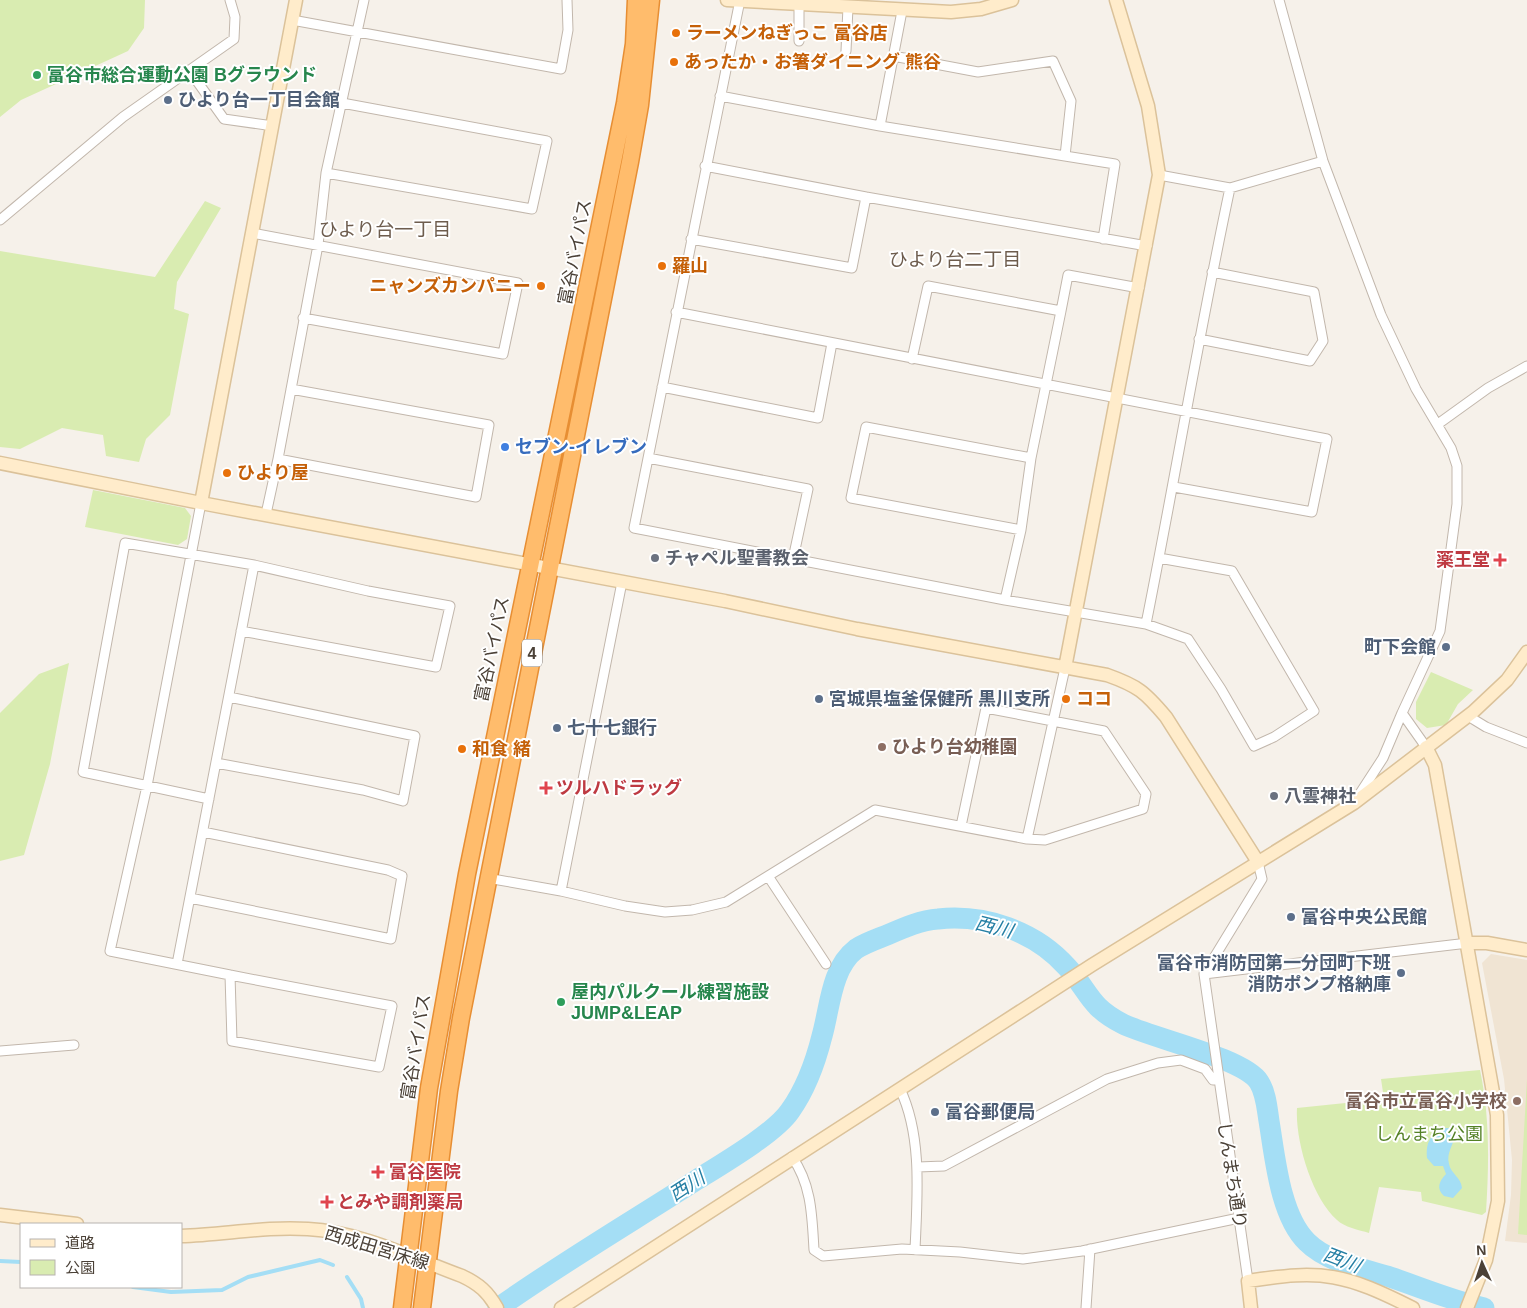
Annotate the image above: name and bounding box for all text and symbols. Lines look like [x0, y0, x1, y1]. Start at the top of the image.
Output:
place label: ラーメンねぎっこ 富谷店 [686, 23, 888, 43]
marker: ラーメンねぎっこ 富谷店 [670, 27, 682, 39]
place label: あったか・お箸ダイニング 熊谷 [684, 52, 941, 72]
marker: あったか・お箸ダイニング 熊谷 [668, 56, 680, 68]
place label: 富谷市総合運動公園 Bグラウンド [47, 65, 317, 85]
marker: 富谷市総合運動公園 Bグラウンド [31, 69, 43, 81]
place label: ひより台一丁目会館 [178, 90, 340, 110]
marker: ひより台一丁目会館 [162, 94, 174, 106]
street label: 富谷バイパス [555, 197, 595, 307]
district label: ひより台一丁目 [319, 219, 451, 240]
district label: ひより台二丁目 [889, 249, 1021, 270]
place label: 羅山 [672, 256, 708, 276]
marker: 羅山 [656, 260, 668, 272]
place label: ニャンズカンパニー [369, 276, 531, 296]
marker: ニャンズカンパニー [535, 280, 547, 292]
place label: セブン-イレブン [515, 437, 647, 457]
marker: セブン-イレブン [499, 441, 511, 453]
place label: ひより屋 [237, 463, 309, 483]
marker: ひより屋 [221, 467, 233, 479]
place label: チャペル聖書教会 [665, 548, 809, 568]
place label: 薬王堂 [1436, 550, 1490, 570]
marker: チャペル聖書教会 [649, 552, 661, 564]
marker: 薬王堂 [1494, 554, 1506, 566]
street label: 富谷バイパス [471, 594, 513, 704]
place label: 町下会館 [1364, 637, 1436, 657]
road number: 4 [522, 640, 542, 666]
marker: 町下会館 [1440, 641, 1452, 653]
place label: 宮城県塩釜保健所 黒川支所 [829, 689, 1050, 709]
place label: ココ [1076, 689, 1112, 709]
marker: 宮城県塩釜保健所 黒川支所 [813, 693, 825, 705]
marker: ココ [1060, 693, 1072, 705]
place label: 七十七銀行 [567, 717, 657, 738]
marker: 七十七銀行 [551, 722, 563, 734]
place label: ひより台幼稚園 [892, 737, 1018, 757]
place label: 和食 緒 [472, 739, 531, 759]
marker: ひより台幼稚園 [876, 741, 888, 753]
marker: 和食 緒 [456, 743, 468, 755]
place label: ツルハドラッグ [556, 778, 682, 798]
marker: ツルハドラッグ [540, 782, 552, 794]
place label: 八雲神社 [1284, 786, 1356, 806]
marker: 八雲神社 [1268, 790, 1280, 802]
place label: 富谷中央公民館 [1301, 907, 1427, 927]
marker: 富谷中央公民館 [1285, 911, 1297, 923]
water label: 西川 [973, 912, 1017, 942]
place label: 富谷市消防団第一分団町下班 消防ポンプ格納庫 [1157, 953, 1391, 994]
marker: 富谷市消防団第一分団町下班 消防ポンプ格納庫 [1395, 967, 1407, 979]
place label: 屋内パルクール練習施設 JUMP&LEAP [571, 982, 769, 1023]
street label: 富谷バイパス [398, 992, 434, 1102]
marker: 屋内パルクール練習施設 JUMP&LEAP [555, 996, 567, 1008]
place label: 富谷市立富谷小学校 [1345, 1091, 1507, 1111]
marker: 富谷市立富谷小学校 [1511, 1095, 1523, 1107]
place label: 富谷郵便局 [945, 1102, 1035, 1122]
marker: 富谷郵便局 [929, 1106, 941, 1118]
street label: しんまち通り [1214, 1120, 1250, 1230]
park label: しんまち公園 [1375, 1124, 1483, 1144]
place label: 富谷医院 [389, 1162, 461, 1182]
marker: 富谷医院 [371, 1165, 385, 1179]
water label: 西川 [665, 1166, 710, 1205]
place label: とみや調剤薬局 [337, 1192, 463, 1212]
marker: とみや調剤薬局 [321, 1196, 333, 1208]
legend [20, 1223, 182, 1288]
street label: 西成田宮床線 [322, 1223, 432, 1273]
text: 道路 [65, 1234, 95, 1251]
north arrow [1457, 1238, 1507, 1288]
text: N [1476, 1242, 1487, 1258]
water label: 西川 [1320, 1243, 1365, 1277]
text: 公園 [65, 1259, 95, 1276]

